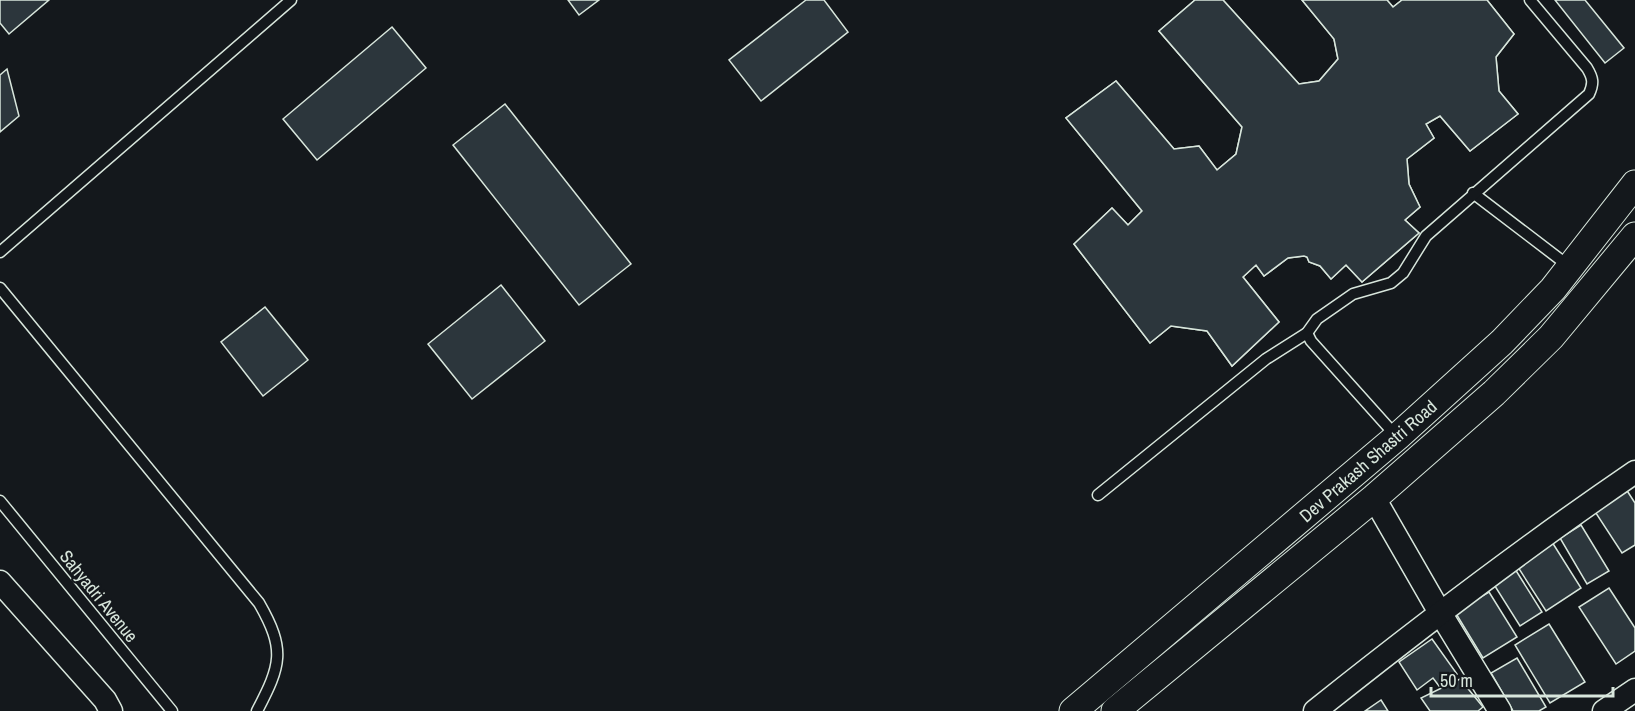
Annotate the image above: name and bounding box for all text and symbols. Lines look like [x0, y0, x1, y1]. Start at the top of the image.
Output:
street label: Dev Prakash Shastri Road [1294, 394, 1442, 528]
street label: Sahyadri Avenue [54, 545, 144, 647]
scale bar [1431, 660, 1612, 698]
text: 50 m [1440, 668, 1473, 693]

